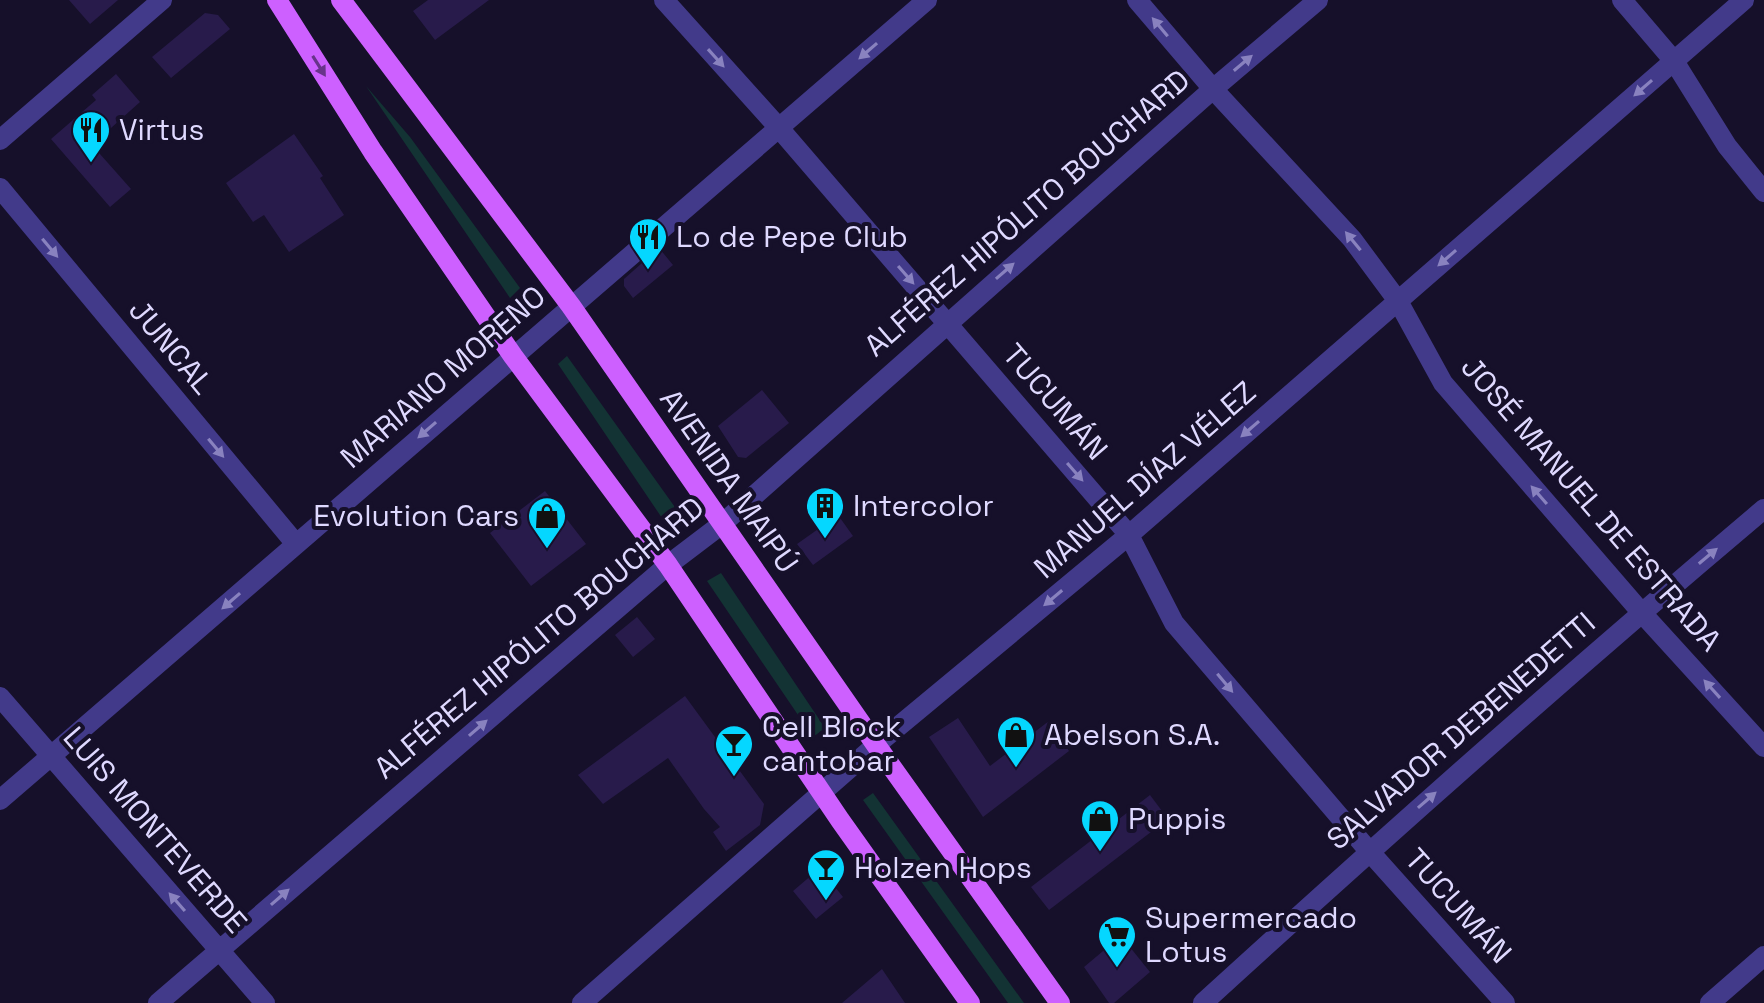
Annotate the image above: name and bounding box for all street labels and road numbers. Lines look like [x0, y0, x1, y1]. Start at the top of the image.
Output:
street label: ALFÉREZ HIPÓLITO BOUCHARD [856, 60, 1198, 365]
street label: MARIANO MORENO [332, 277, 553, 476]
street label: JUNCAL [120, 291, 222, 402]
street label: TUCUMÁN [994, 335, 1117, 468]
street label: JOSÉ MANUEL DE ESTRADA [1453, 348, 1730, 659]
street label: MANUEL DÍAZ VÉLEZ [1026, 372, 1264, 587]
street label: AVENIDA MAIPÚ [651, 381, 807, 580]
street label: ALFÉREZ HIPÓLITO BOUCHARD [366, 488, 712, 787]
street label: SALVADOR DEBENEDETTI [1318, 603, 1603, 858]
street label: LUIS MONTEVERDE [55, 718, 256, 941]
street label: TUCUMÁN [1396, 840, 1520, 971]

